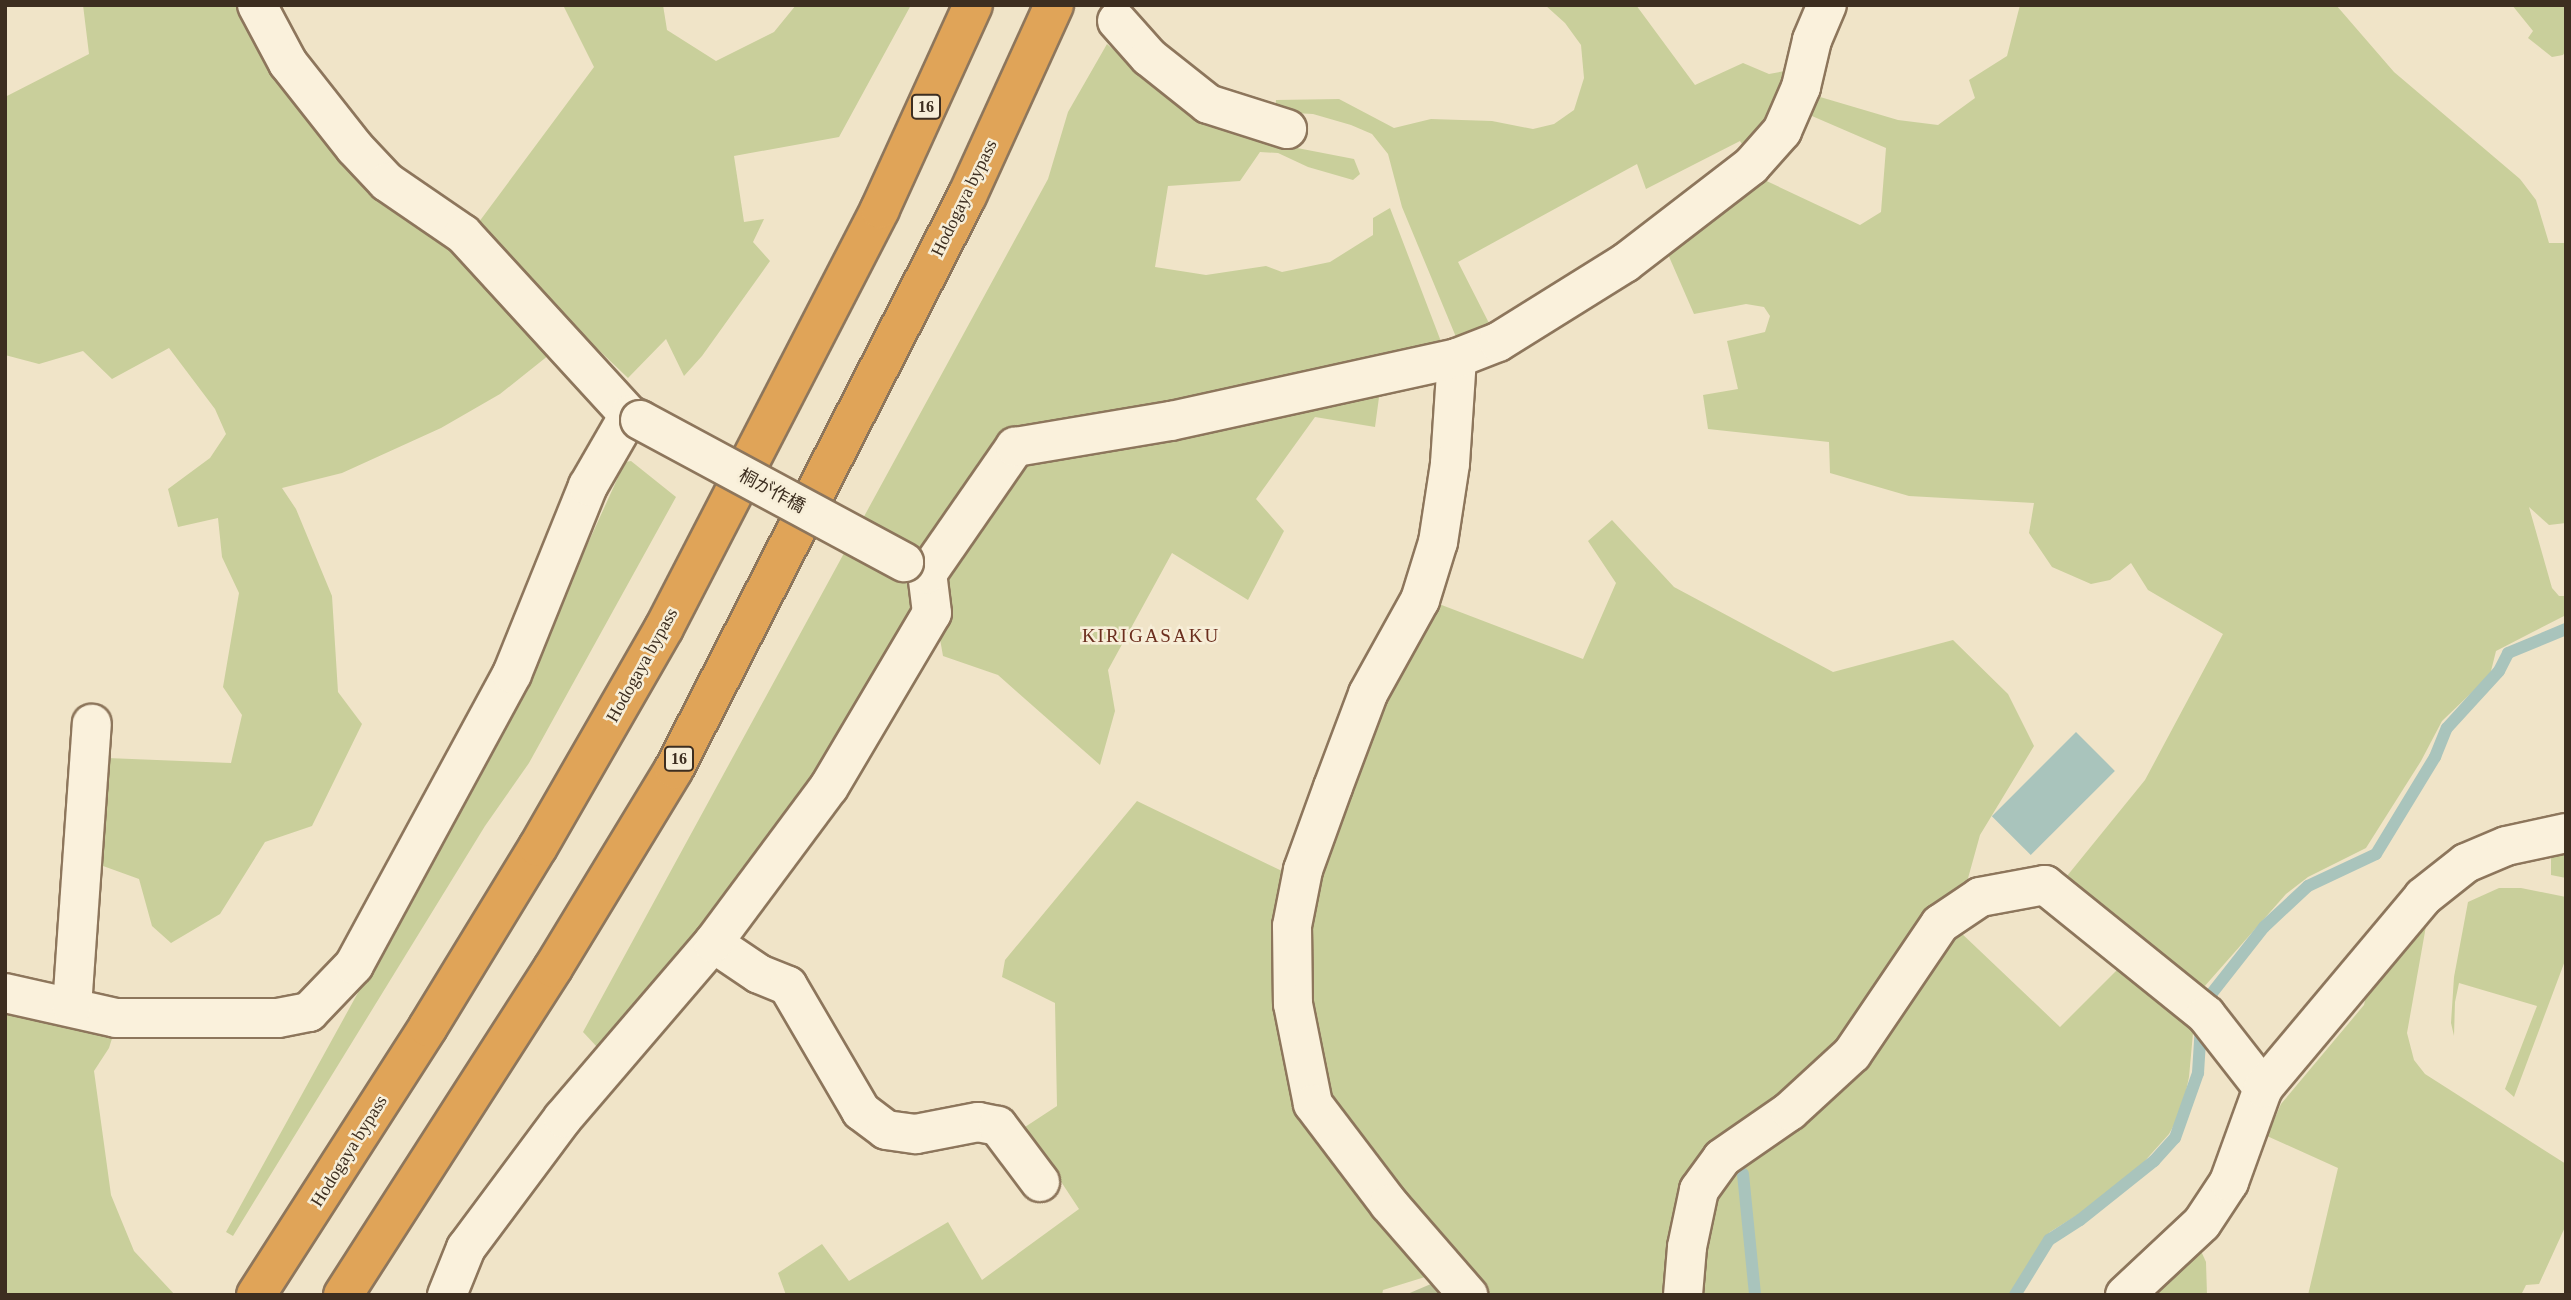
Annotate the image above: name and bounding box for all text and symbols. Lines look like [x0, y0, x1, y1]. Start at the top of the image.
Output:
road number: 16 [910, 94, 942, 120]
street label: Hodogaya bypass [926, 136, 1002, 260]
street label: 桐が作橋 [735, 465, 809, 517]
street label: Hodogaya bypass [602, 604, 682, 726]
district label: KIRIGASAKU [1083, 625, 1219, 647]
road number: 16 [663, 746, 695, 772]
street label: Hodogaya bypass [306, 1091, 392, 1211]

